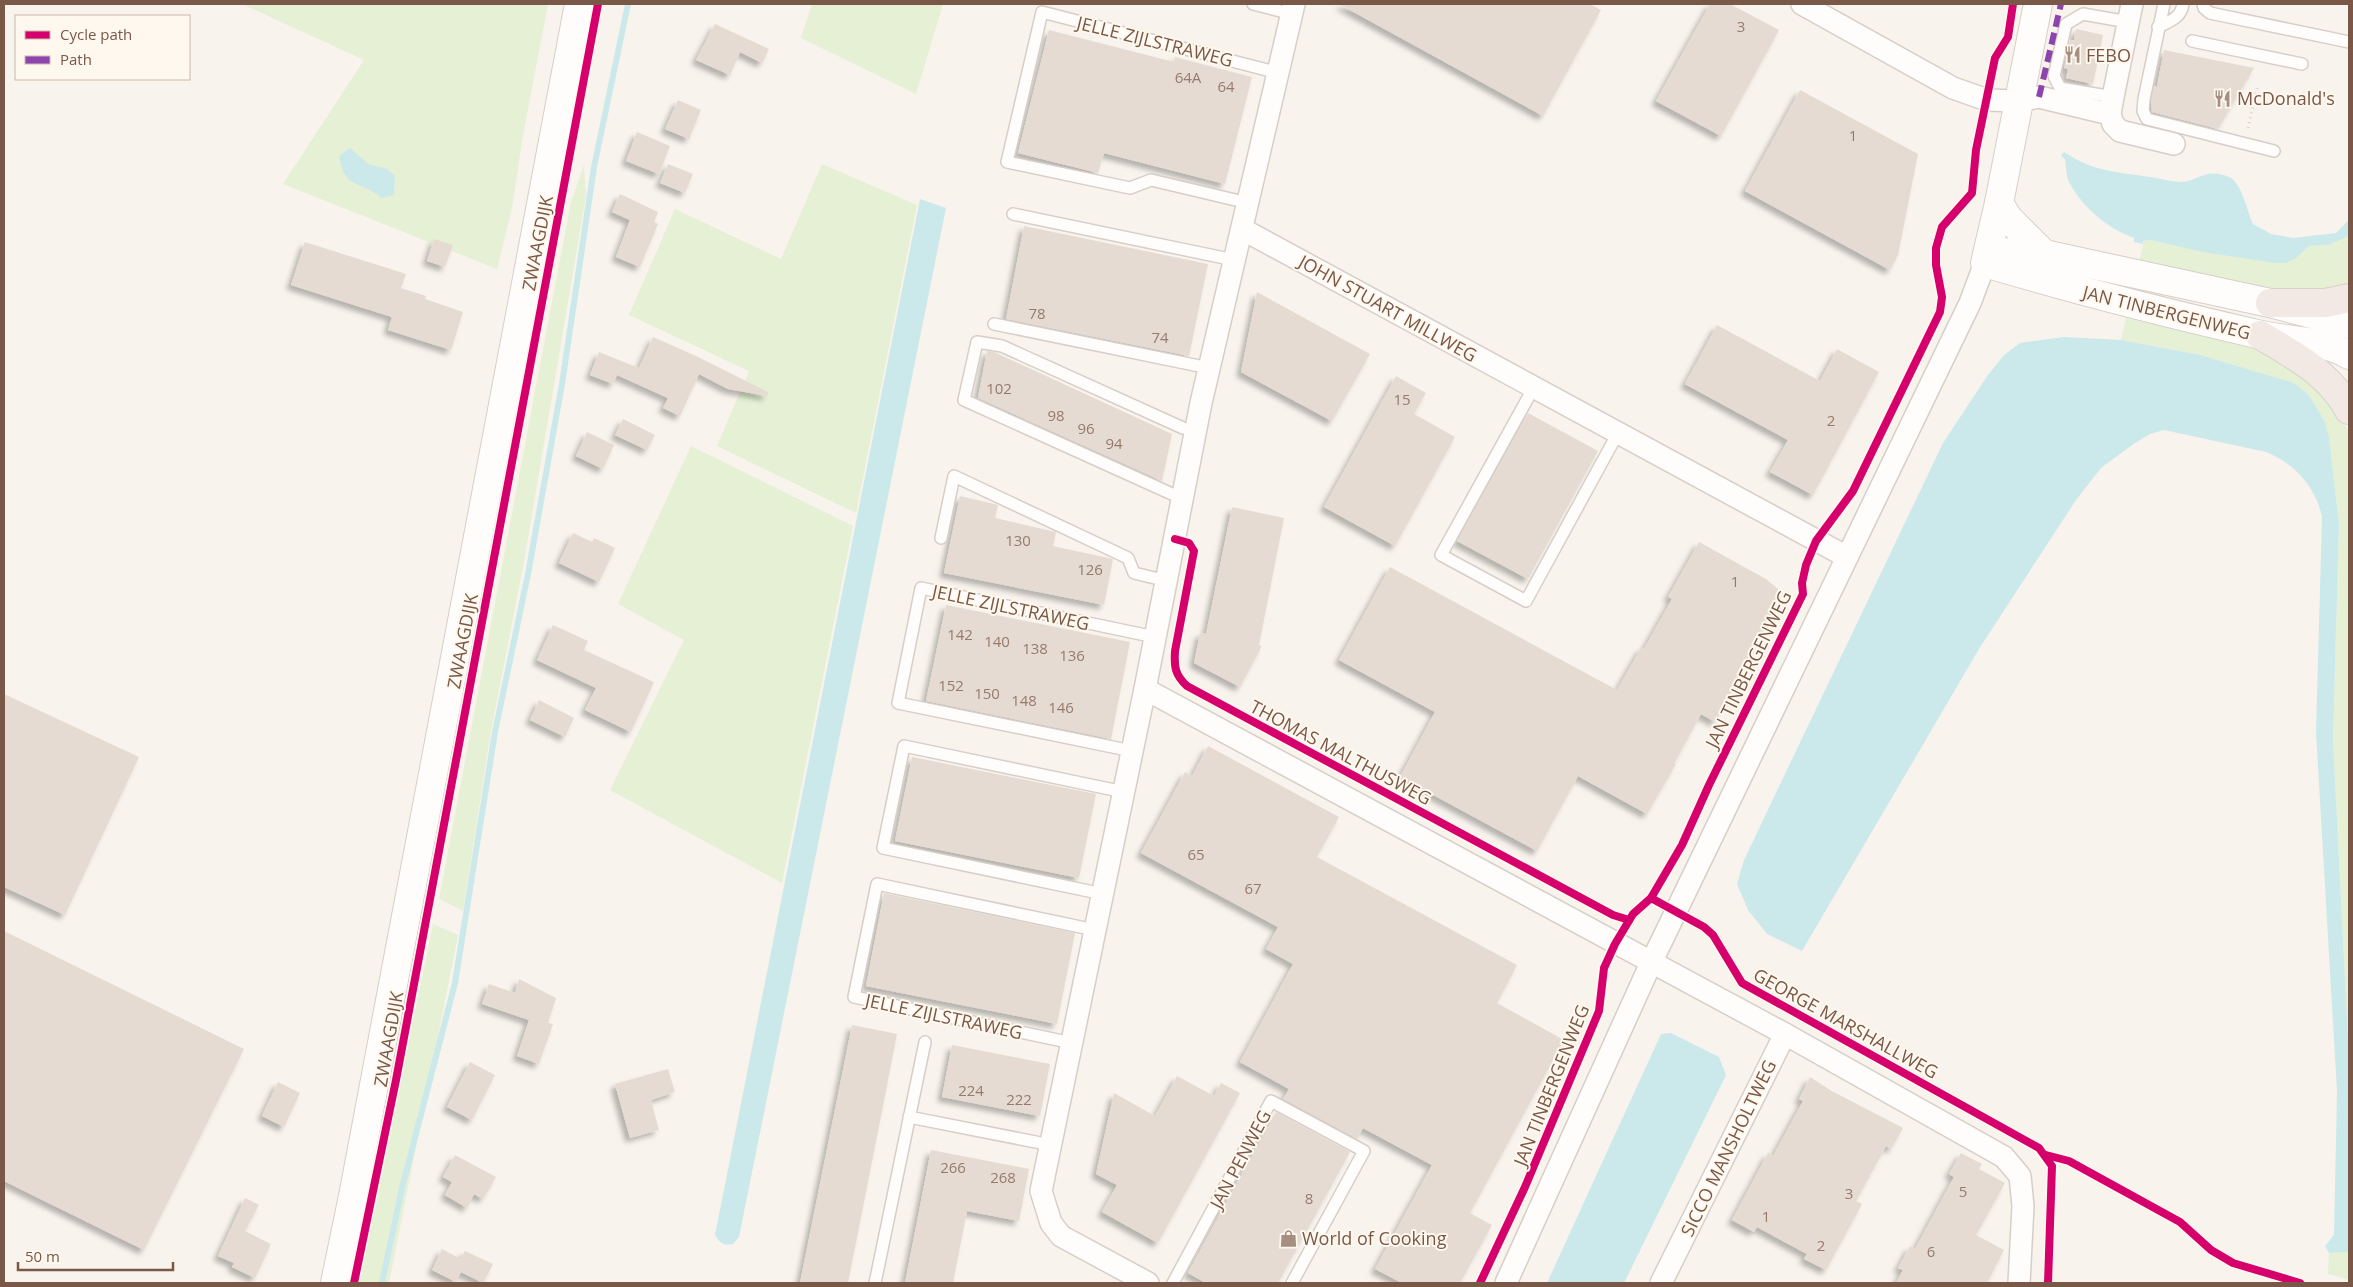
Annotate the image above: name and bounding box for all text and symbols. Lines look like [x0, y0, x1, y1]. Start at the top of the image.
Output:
street label: JELLE ZIJLSTRAWEG [1073, 10, 1235, 72]
legend [15, 15, 190, 80]
house number: 3 [1737, 16, 1745, 36]
text: Cycle path [60, 24, 132, 44]
place label: FEBO [2086, 43, 2131, 67]
restaurant icon: FEBO [2062, 45, 2082, 65]
text: Path [60, 49, 92, 69]
house number: 64A [1175, 67, 1202, 87]
house number: 64 [1217, 76, 1235, 96]
place label: McDonald's [2237, 86, 2335, 110]
restaurant icon: McDonald's [2213, 88, 2233, 108]
house number: 1 [1849, 125, 1857, 145]
street label: ZWAAGDIJK [516, 192, 558, 293]
street label: JOHN STUART MILLWEG [1293, 248, 1481, 367]
street label: JAN TINBERGENWEG [2079, 279, 2253, 344]
house number: 78 [1028, 303, 1046, 323]
house number: 74 [1151, 327, 1169, 347]
house number: 102 [986, 378, 1012, 398]
house number: 15 [1393, 389, 1411, 409]
house number: 98 [1047, 405, 1065, 425]
house number: 2 [1827, 410, 1835, 430]
house number: 96 [1077, 418, 1095, 438]
house number: 94 [1105, 433, 1123, 453]
house number: 130 [1005, 530, 1031, 550]
house number: 126 [1077, 559, 1103, 579]
house number: 1 [1731, 571, 1739, 591]
street label: JELLE ZIJLSTRAWEG [928, 578, 1092, 635]
street label: JAN TINBERGENWEG [1699, 586, 1796, 753]
street label: ZWAAGDIJK [441, 590, 483, 691]
house number: 142 [947, 624, 973, 644]
house number: 140 [984, 631, 1010, 651]
house number: 138 [1022, 638, 1048, 658]
house number: 136 [1059, 645, 1085, 665]
house number: 152 [938, 675, 964, 695]
house number: 150 [974, 683, 1000, 703]
house number: 148 [1011, 690, 1037, 710]
street label: THOMAS MALTHUSWEG [1246, 694, 1436, 810]
house number: 146 [1048, 697, 1074, 717]
house number: 65 [1187, 844, 1205, 864]
house number: 67 [1244, 878, 1262, 898]
street label: GEORGE MARSHALLWEG [1749, 962, 1943, 1084]
street label: JELLE ZIJLSTRAWEG [861, 987, 1025, 1044]
street label: ZWAAGDIJK [368, 988, 408, 1089]
street label: JAN TINBERGENWEG [1507, 1001, 1594, 1171]
street label: SICCO MANSHOLTWEG [1675, 1056, 1781, 1240]
house number: 224 [958, 1080, 984, 1100]
house number: 222 [1006, 1089, 1032, 1109]
street label: JAN PENWEG [1203, 1105, 1276, 1214]
house number: 266 [940, 1157, 966, 1177]
house number: 268 [990, 1167, 1016, 1187]
house number: 5 [1959, 1181, 1967, 1201]
house number: 3 [1845, 1183, 1853, 1203]
house number: 8 [1305, 1188, 1313, 1208]
house number: 1 [1762, 1206, 1770, 1226]
place label: World of Cooking [1302, 1226, 1447, 1250]
shop icon: World of Cooking [1278, 1228, 1298, 1248]
house number: 2 [1817, 1235, 1825, 1255]
scale bar [18, 1240, 172, 1272]
house number: 6 [1927, 1241, 1935, 1261]
text: 50 m [25, 1246, 60, 1266]

